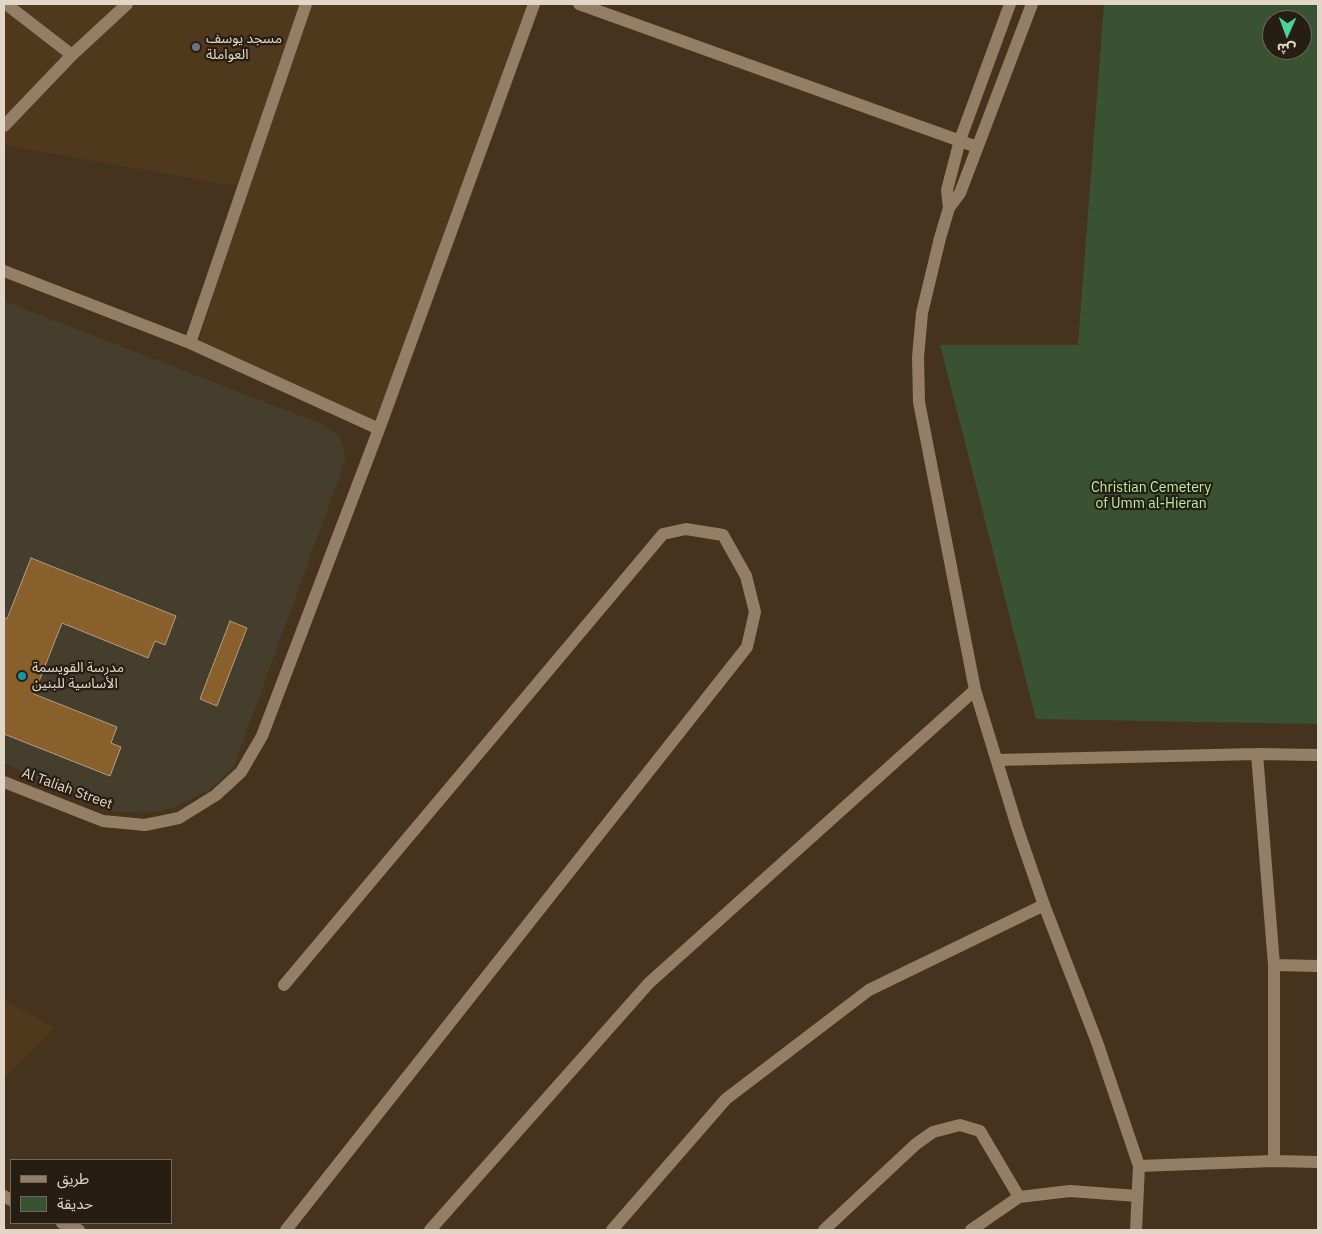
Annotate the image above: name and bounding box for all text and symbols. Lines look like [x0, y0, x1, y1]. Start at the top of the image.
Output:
north arrow [1262, 10, 1312, 60]
place label: مسجد يوسف العواملة [206, 31, 282, 64]
text: ش [1277, 40, 1296, 58]
marker: مسجد يوسف العواملة [190, 41, 202, 53]
park label: Christian Cemetery of Umm al-Hieran [1091, 480, 1211, 512]
place label: مدرسة القويسمة الأساسية للبنين [32, 660, 124, 692]
marker: مدرسة القويسمة الأساسية للبنين [16, 670, 28, 682]
street label: Al Taliah Street [19, 765, 115, 813]
legend [10, 1159, 172, 1224]
text: طريق [57, 1169, 89, 1188]
text: حديقة [57, 1194, 93, 1213]

